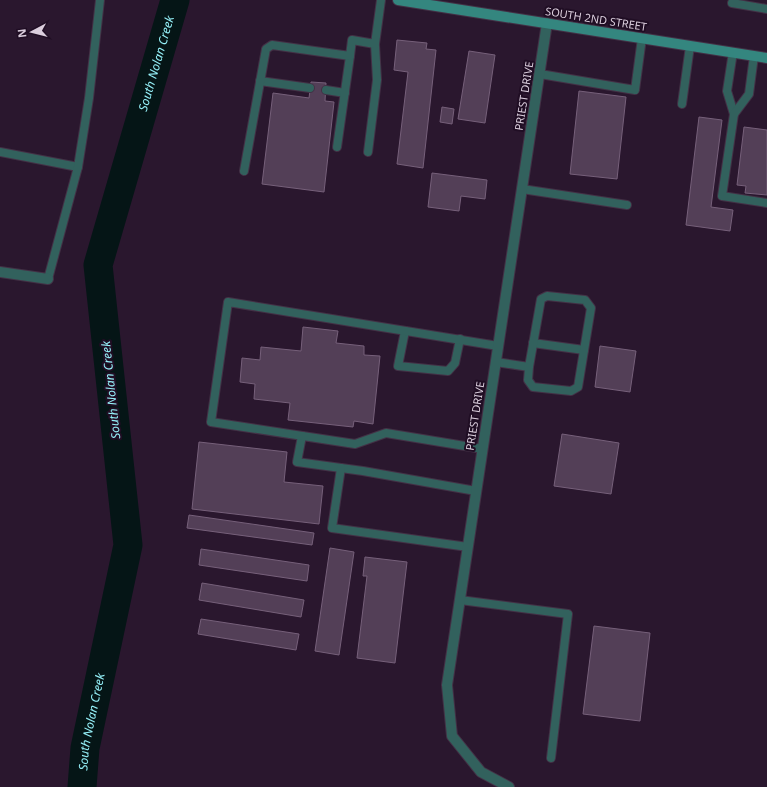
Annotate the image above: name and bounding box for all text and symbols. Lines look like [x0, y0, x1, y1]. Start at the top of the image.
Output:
street label: SOUTH 2ND STREET [544, 3, 648, 34]
north arrow [12, 12, 52, 52]
water label: South Nolan Creek [134, 13, 178, 113]
text: N [14, 28, 30, 39]
street label: PRIEST DRIVE [511, 60, 536, 132]
water label: South Nolan Creek [97, 339, 124, 440]
street label: PRIEST DRIVE [462, 380, 487, 452]
water label: South Nolan Creek [74, 671, 109, 771]

